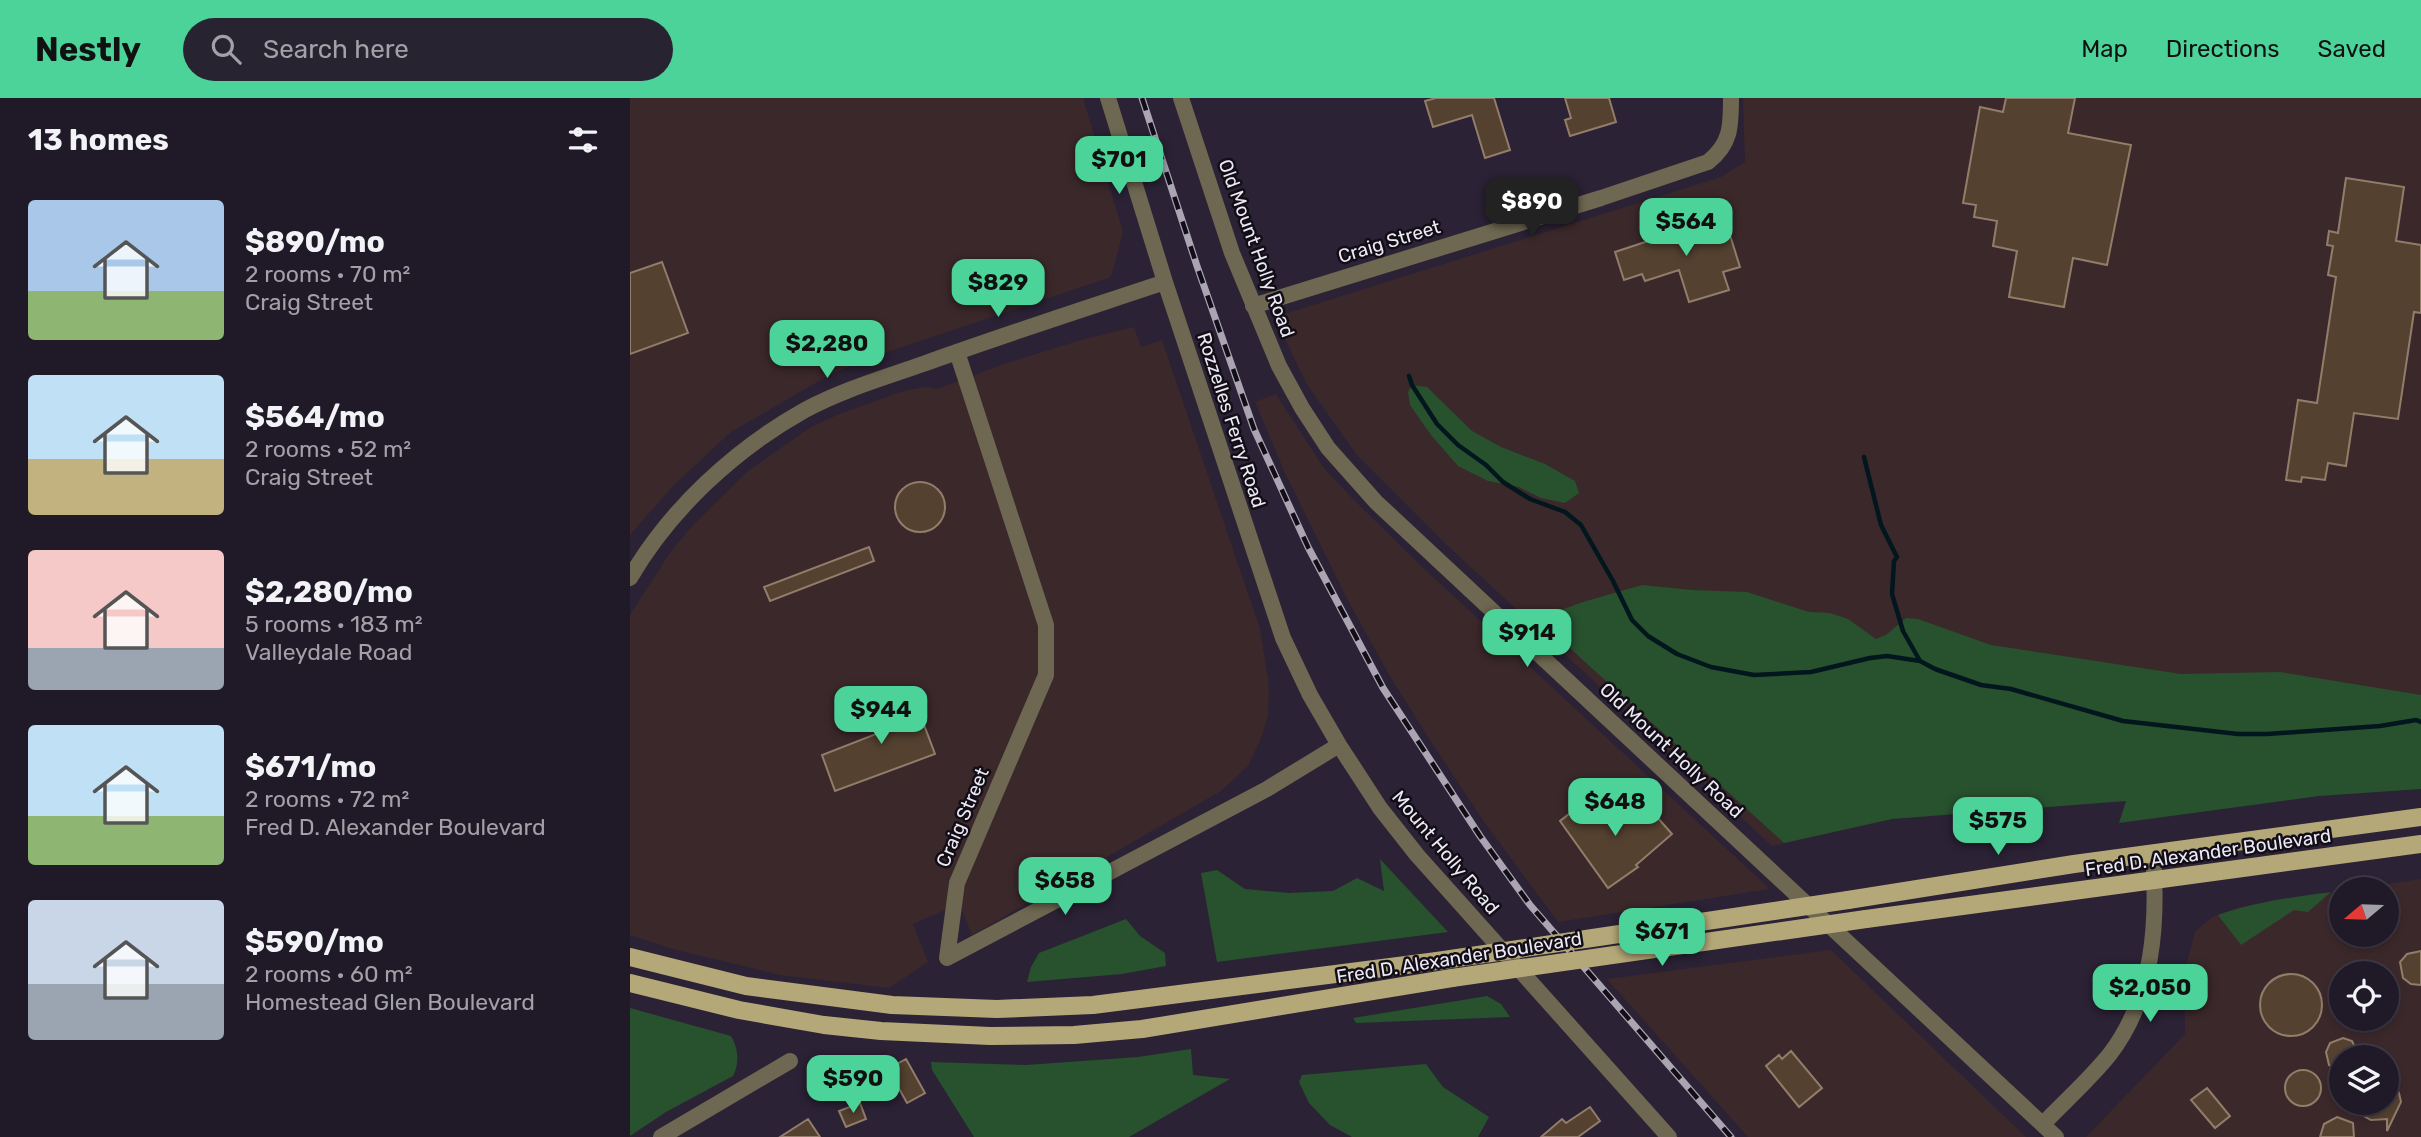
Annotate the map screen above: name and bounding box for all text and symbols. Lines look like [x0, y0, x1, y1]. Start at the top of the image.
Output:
search box [183, 18, 673, 81]
text: Nestly [35, 30, 141, 69]
icon: search [207, 30, 245, 68]
text: Search here [263, 34, 409, 65]
text: Map [2081, 35, 2128, 63]
text: Directions [2166, 35, 2279, 63]
text: Saved [2317, 35, 2386, 63]
icon: filters [564, 121, 602, 159]
text: 13 homes [28, 122, 169, 158]
pin: $701 [1078, 136, 1160, 196]
text: $701 [1091, 145, 1147, 173]
street label: Old Mount Holly Road [1214, 156, 1299, 340]
pin: $890 [1491, 178, 1573, 238]
text: $890 [1501, 187, 1563, 215]
pin: $564 [1645, 198, 1727, 258]
text: $564 [1656, 207, 1716, 235]
street label: Craig Street [1335, 215, 1444, 268]
text: $890/mo [245, 224, 385, 260]
icon: home [84, 228, 168, 312]
text: 2 rooms · 70 m² [245, 260, 410, 288]
pin: $829 [957, 260, 1039, 319]
text: $829 [968, 268, 1028, 296]
text: Craig Street [245, 288, 373, 316]
pin: $2,280 [770, 320, 884, 380]
text: $2,280 [786, 329, 868, 357]
street label: Rozzelles Ferry Road [1192, 330, 1271, 511]
text: $564/mo [245, 399, 385, 435]
icon: home [84, 403, 168, 487]
text: 2 rooms · 52 m² [245, 435, 411, 463]
text: Craig Street [245, 463, 373, 491]
text: $2,280/mo [245, 574, 413, 610]
icon: home [84, 578, 168, 662]
text: 5 rooms · 183 m² [245, 610, 422, 638]
pin: $914 [1486, 610, 1568, 669]
text: $914 [1498, 618, 1556, 646]
text: Valleydale Road [245, 638, 412, 666]
street label: Old Mount Holly Road [1595, 678, 1748, 823]
pin: $944 [840, 686, 922, 746]
text: $944 [850, 695, 912, 723]
text: $671/mo [245, 749, 376, 785]
icon: home [84, 753, 168, 837]
street label: Craig Street [931, 764, 994, 870]
pin: $648 [1574, 778, 1656, 838]
text: 2 rooms · 72 m² [245, 785, 409, 813]
street label: Mount Holly Road [1387, 786, 1504, 919]
text: $648 [1584, 787, 1646, 815]
pin: $575 [1957, 798, 2039, 857]
text: $575 [1969, 806, 2027, 834]
text: Fred D. Alexander Boulevard [245, 813, 546, 841]
street label: Fred D. Alexander Boulevard [2083, 824, 2333, 881]
pin: $658 [1024, 858, 1106, 917]
text: $658 [1035, 866, 1095, 894]
north arrow [2329, 877, 2399, 947]
map controls [2329, 877, 2399, 1115]
pin: $671 [1621, 908, 1703, 968]
text: $671 [1635, 917, 1689, 945]
text: $590/mo [245, 924, 384, 960]
street label: Fred D. Alexander Boulevard [1335, 927, 1584, 988]
icon: home [84, 928, 168, 1012]
text: 2 rooms · 60 m² [245, 960, 413, 988]
button: locate [2329, 961, 2399, 1031]
pin: $2,050 [2093, 964, 2207, 1024]
text: $2,050 [2109, 973, 2191, 1001]
text: Homestead Glen Boulevard [245, 988, 535, 1016]
button: layers [2329, 1045, 2399, 1115]
pin: $590 [812, 1056, 894, 1115]
text: $590 [823, 1064, 883, 1092]

